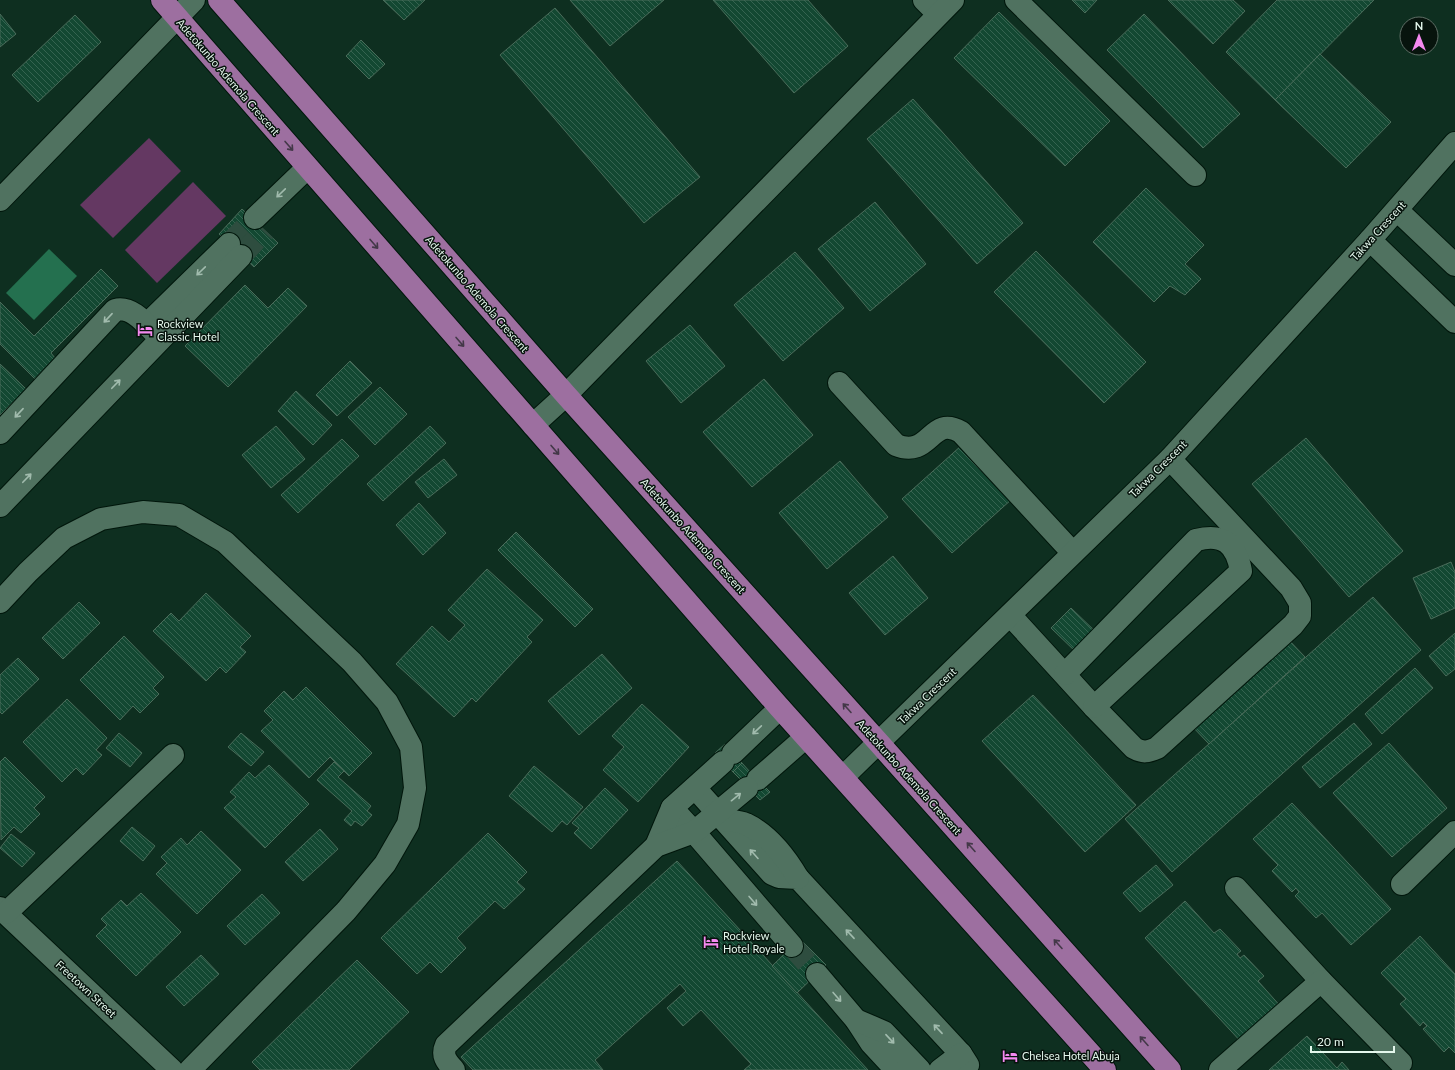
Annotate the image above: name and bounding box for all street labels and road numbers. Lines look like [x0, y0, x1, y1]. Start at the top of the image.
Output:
street label: Adetokunbo Ademola Crescent [174, 16, 283, 138]
street label: Takwa Crescent [1347, 198, 1408, 263]
street label: Adetokunbo Ademola Crescent [423, 233, 532, 355]
street label: Takwa Crescent [1126, 437, 1189, 500]
street label: Adetokunbo Ademola Crescent [638, 476, 748, 596]
street label: Takwa Crescent [895, 665, 958, 727]
street label: Adetokunbo Ademola Crescent [854, 717, 964, 837]
street label: Freetown Street [53, 957, 119, 1020]

